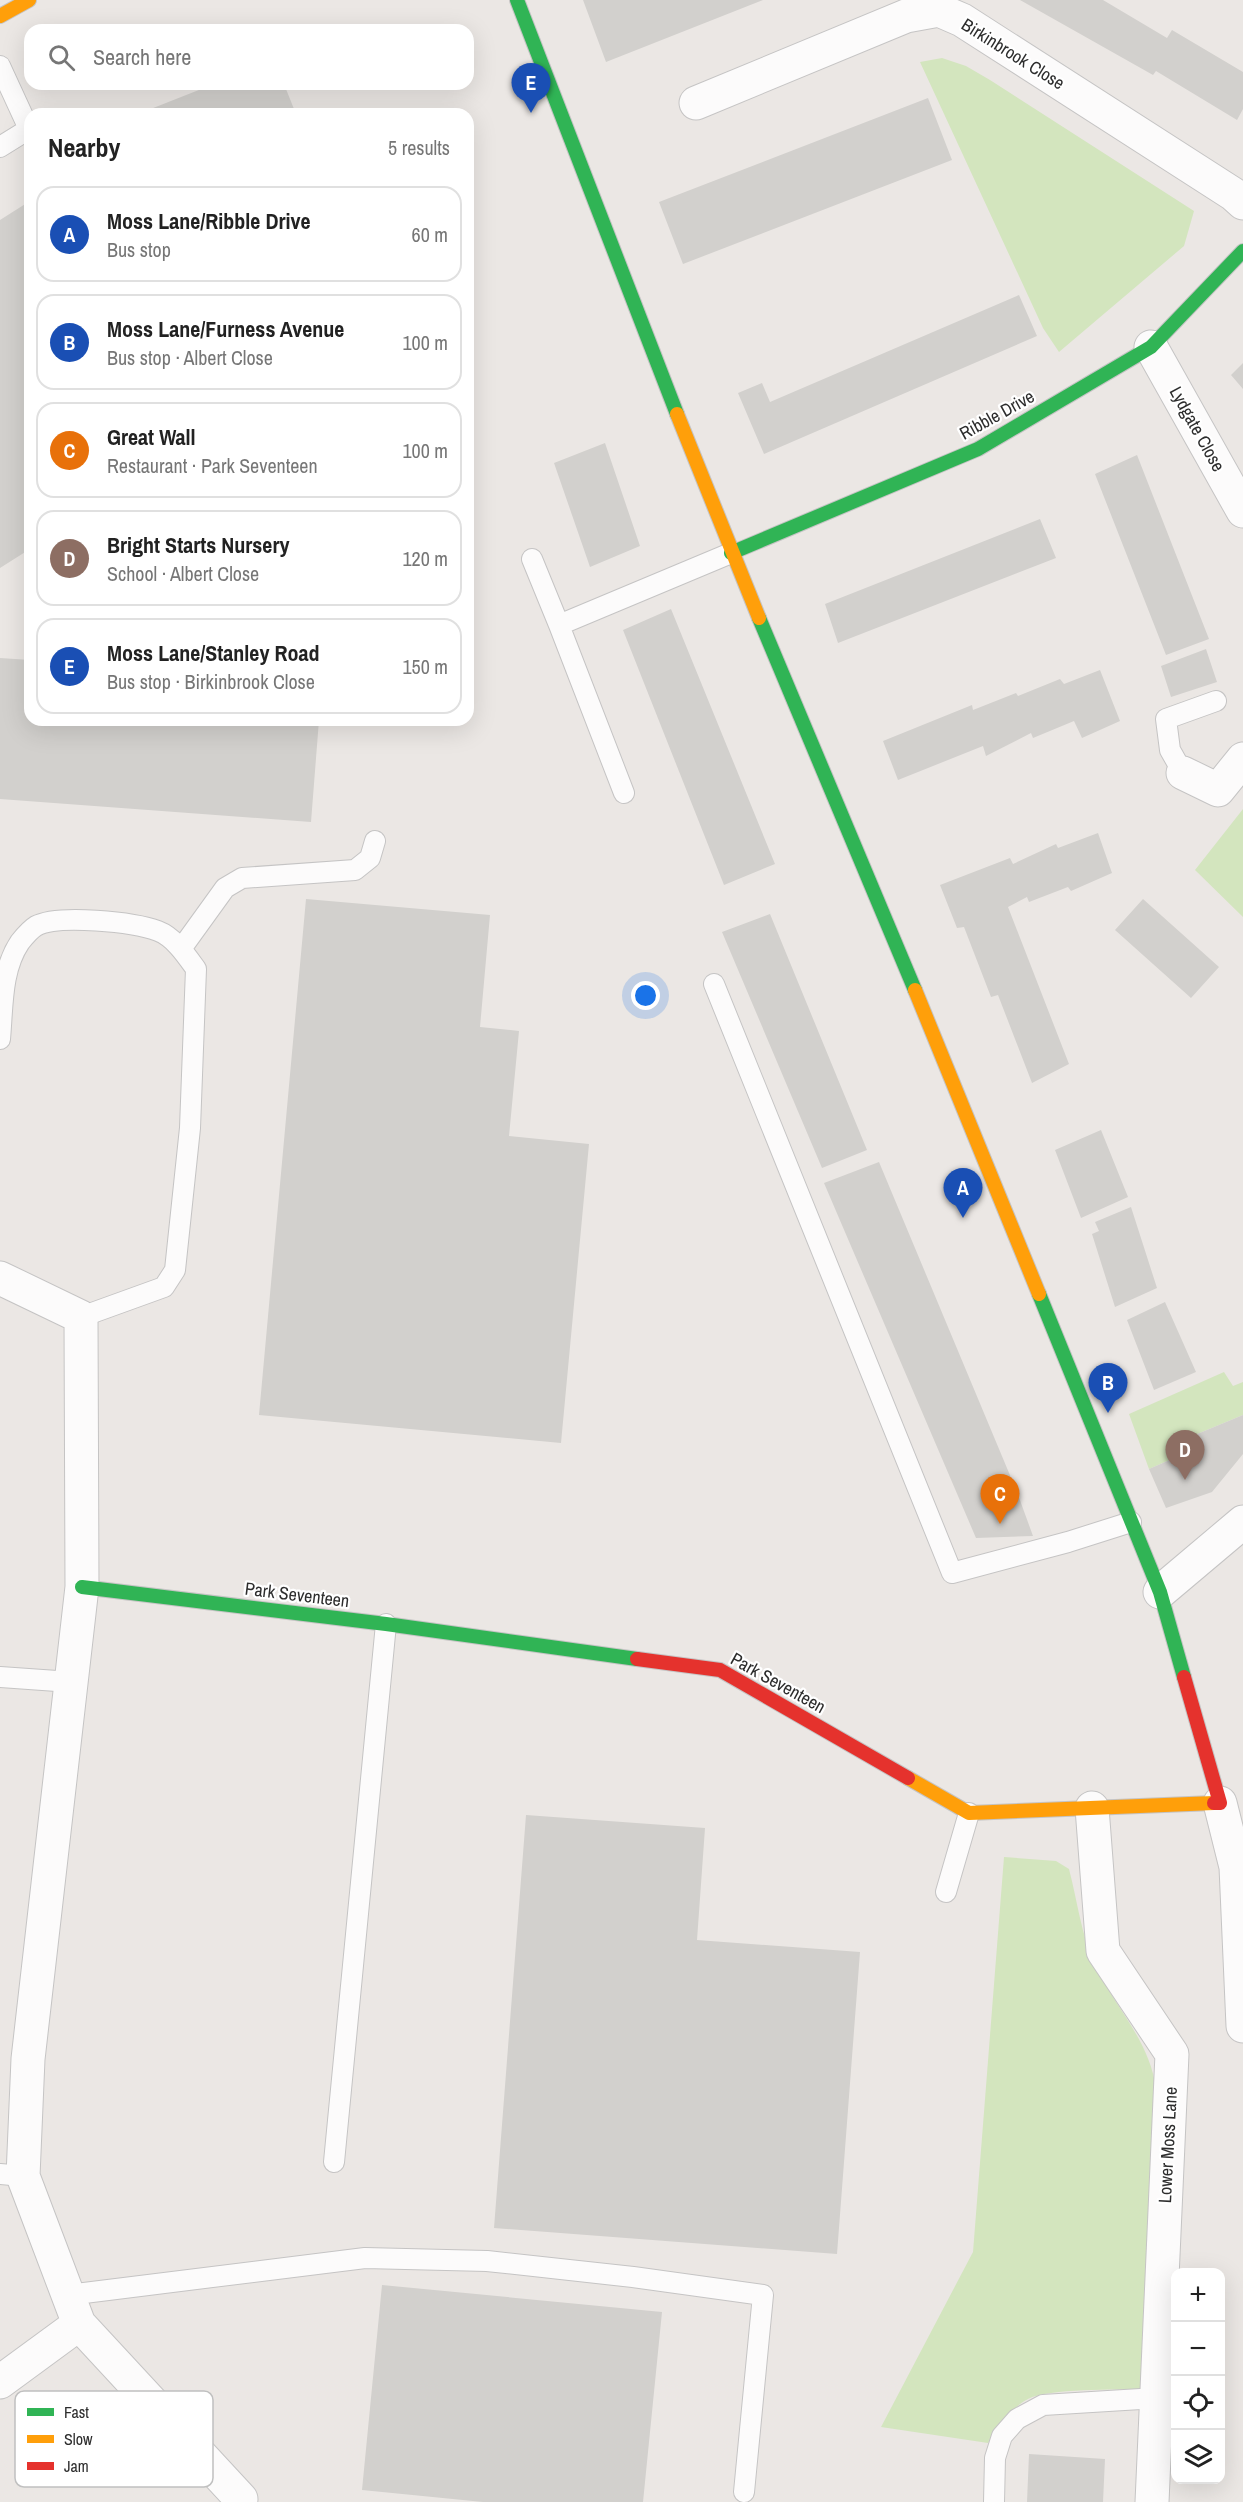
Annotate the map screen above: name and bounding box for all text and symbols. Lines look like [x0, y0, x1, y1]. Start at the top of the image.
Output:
street label: Birkinbrook Close [957, 12, 1070, 95]
search box [24, 24, 474, 90]
icon: search [45, 41, 78, 74]
text: Search here [93, 42, 191, 72]
pin: E [512, 63, 550, 113]
text: Nearby [48, 130, 120, 165]
text: 5 results [388, 134, 450, 161]
text: Moss Lane/Ribble Drive [107, 206, 311, 236]
text: A [64, 221, 75, 248]
text: 60 m [412, 221, 448, 248]
text: Bus stop [107, 236, 171, 263]
text: Moss Lane/Furness Avenue [107, 314, 344, 344]
text: B [64, 329, 75, 356]
text: 100 m [402, 329, 448, 356]
text: Bus stop · Albert Close [107, 344, 273, 371]
street label: Lydgate Close [1164, 382, 1231, 476]
street label: Ribble Drive [955, 384, 1039, 445]
text: Great Wall [107, 422, 196, 452]
text: C [64, 437, 75, 464]
text: 100 m [402, 437, 448, 464]
text: Restaurant · Park Seventeen [107, 452, 318, 479]
text: Bright Starts Nursery [107, 530, 289, 560]
text: D [64, 545, 75, 572]
text: 120 m [402, 545, 448, 572]
text: School · Albert Close [107, 560, 259, 587]
text: Moss Lane/Stanley Road [107, 638, 320, 668]
text: E [64, 653, 75, 680]
text: 150 m [402, 653, 448, 680]
text: Bus stop · Birkinbrook Close [107, 668, 315, 695]
your location [631, 981, 660, 1010]
pin: A [944, 1168, 982, 1218]
pin: B [1088, 1364, 1128, 1413]
pin: D [1166, 1430, 1204, 1480]
pin: C [980, 1474, 1020, 1524]
street label: Park Seventeen [243, 1576, 351, 1613]
street label: Park Seventeen [726, 1646, 830, 1719]
street label: Lower Moss Lane [1152, 2086, 1183, 2204]
map controls [1171, 2268, 1225, 2484]
button: + [1171, 2268, 1225, 2322]
button: − [1171, 2322, 1225, 2376]
button: locate [1171, 2376, 1225, 2430]
legend [15, 2391, 213, 2487]
text: Fast [64, 2401, 89, 2423]
text: Slow [64, 2428, 93, 2450]
button: layers [1171, 2430, 1225, 2484]
text: Jam [64, 2455, 89, 2477]

